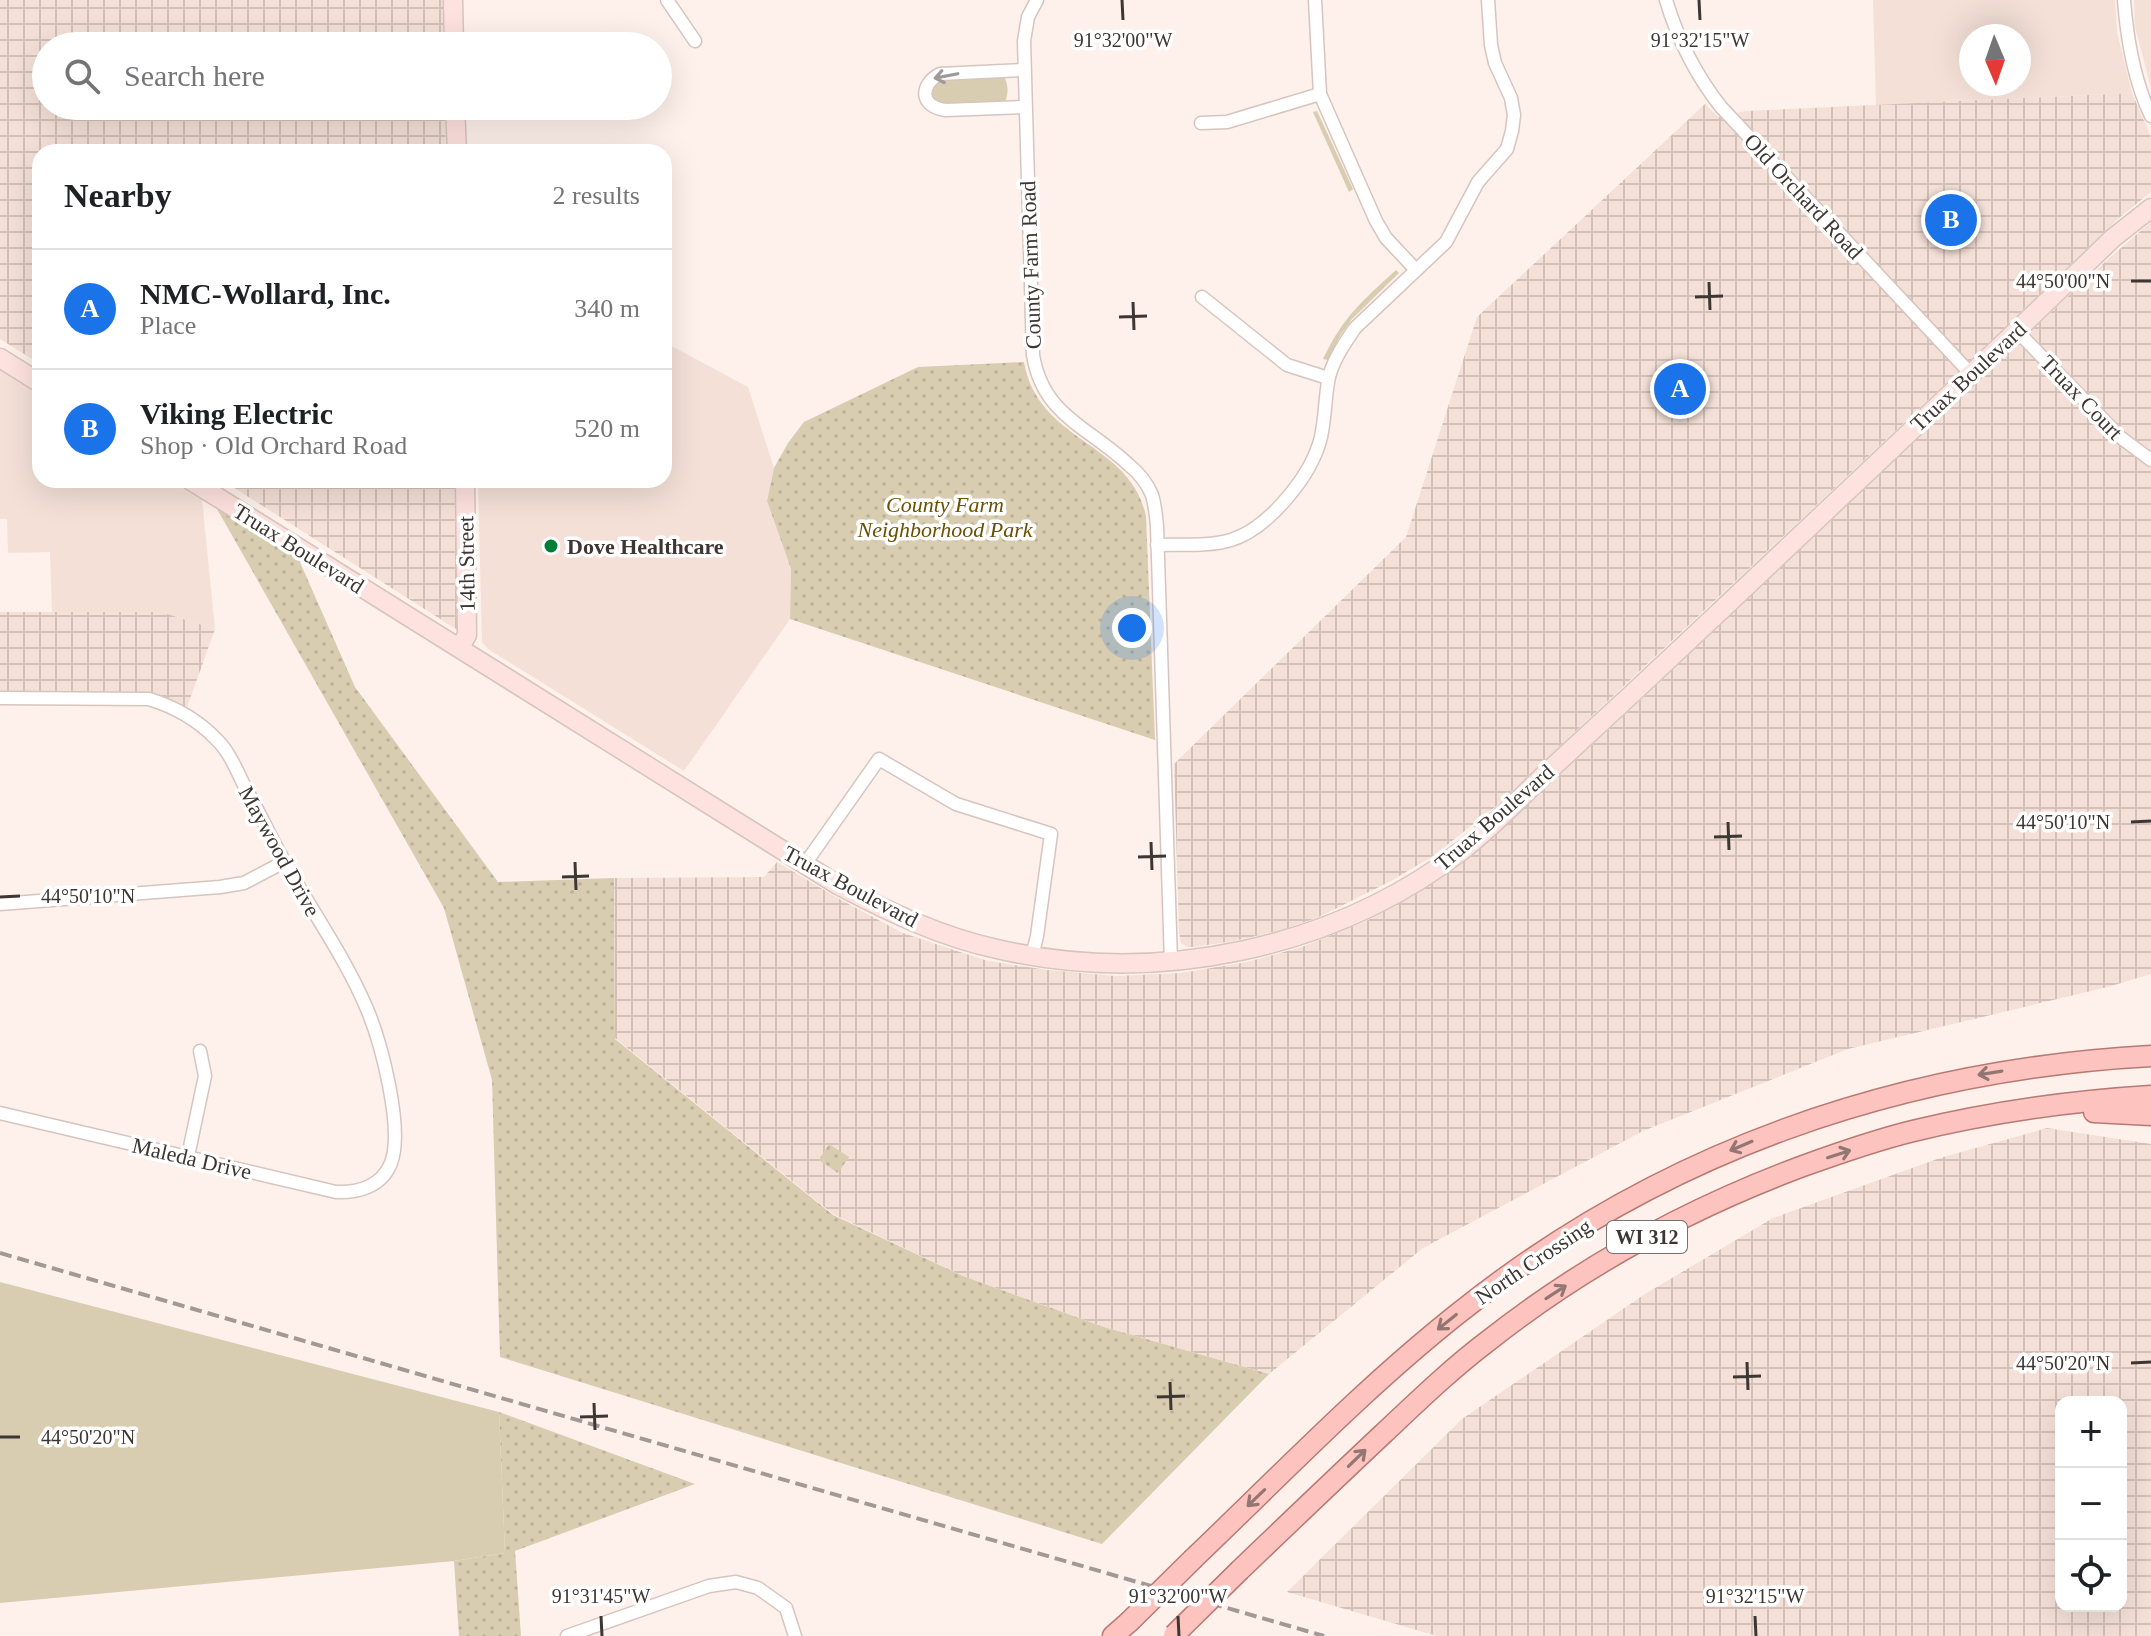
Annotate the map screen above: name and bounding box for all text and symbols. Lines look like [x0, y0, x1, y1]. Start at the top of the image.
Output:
north arrow [1959, 24, 2031, 96]
text: 91°32'00"W [1074, 29, 1172, 51]
text: 91°32'15"W [1651, 29, 1749, 51]
search box [32, 32, 672, 120]
icon: search [60, 54, 104, 98]
text: Search here [124, 59, 265, 92]
one-way arrow [933, 69, 959, 84]
street label: Old Orchard Road [1739, 128, 1868, 264]
text: Nearby [64, 177, 172, 214]
street label: County Farm Road [1015, 180, 1046, 350]
text: 2 results [553, 181, 640, 210]
pin: B [1925, 190, 1977, 250]
text: 44°50'00"N [2016, 270, 2110, 292]
text: NMC-Wollard, Inc. [140, 277, 391, 310]
text: A [81, 294, 99, 323]
text: 340 m [574, 294, 640, 323]
text: Place [140, 311, 196, 340]
street label: Truax Boulevard [1905, 316, 2031, 436]
street label: Truax Court [2035, 350, 2128, 445]
pin: A [1654, 359, 1706, 419]
text: Viking Electric [140, 397, 333, 430]
text: B [81, 414, 99, 443]
text: 520 m [574, 414, 640, 443]
text: Shop · Old Orchard Road [140, 431, 407, 460]
park label: County Farm Neighborhood Park [857, 492, 1034, 542]
street label: Truax Boulevard [229, 498, 368, 598]
street label: 14th Street [453, 516, 480, 612]
place label: Dove Healthcare [567, 534, 724, 559]
marker: Dove Healthcare [542, 537, 560, 555]
your location [1112, 608, 1152, 648]
street label: Truax Boulevard [1430, 759, 1559, 876]
street label: Maywood Drive [234, 782, 326, 921]
text: 44°50'10"N [2016, 811, 2110, 833]
street label: Truax Boulevard [779, 840, 922, 932]
text: 44°50'10"N [41, 885, 135, 907]
one-way arrow [1978, 1066, 2003, 1081]
street label: Maleda Drive [130, 1133, 254, 1184]
one-way arrow [1729, 1139, 1754, 1154]
one-way arrow [1826, 1145, 1851, 1160]
street label: North Crossing [1470, 1213, 1596, 1310]
road number: WI 312 [1607, 1221, 1687, 1253]
one-way arrow [1544, 1284, 1567, 1300]
one-way arrow [1437, 1313, 1458, 1331]
text: 44°50'20"N [2016, 1352, 2110, 1374]
map controls [2055, 1396, 2127, 1612]
button: + [2055, 1396, 2127, 1468]
text: 44°50'20"N [41, 1426, 135, 1448]
one-way arrow [1347, 1449, 1367, 1468]
button: − [2055, 1468, 2127, 1540]
one-way arrow [1246, 1489, 1266, 1508]
button: locate [2055, 1540, 2127, 1612]
text: 91°31'45"W [552, 1585, 650, 1607]
text: 91°32'00"W [1129, 1585, 1227, 1607]
text: 91°32'15"W [1706, 1585, 1804, 1607]

